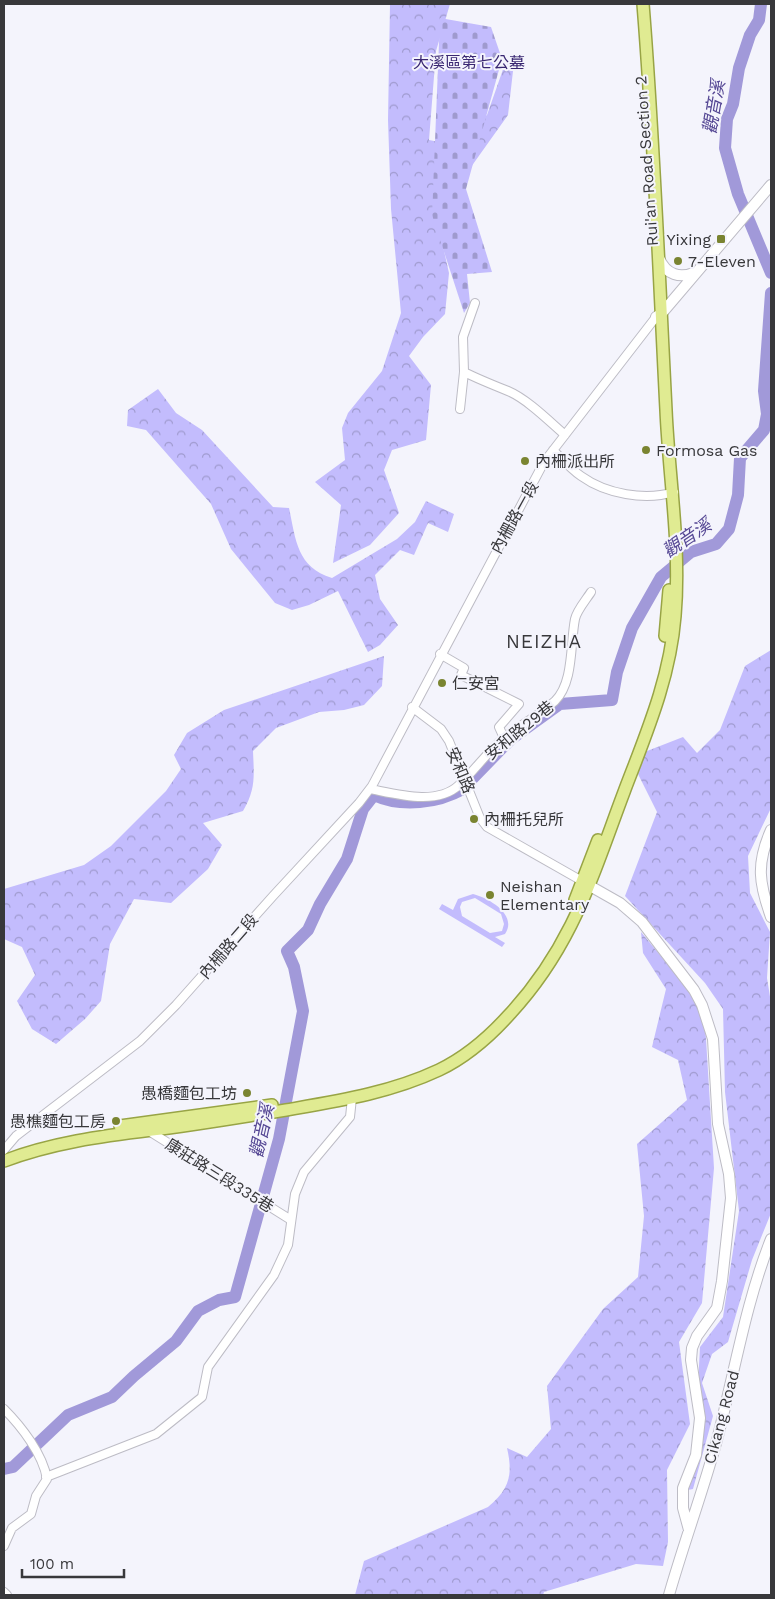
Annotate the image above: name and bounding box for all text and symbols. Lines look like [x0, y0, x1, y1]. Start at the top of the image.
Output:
park label: 大溪區第七公墓 [413, 53, 525, 72]
street label: Rui'an Road Section 2 [631, 75, 662, 247]
water label: 觀音溪 [698, 76, 729, 135]
place label: Yixing [666, 230, 711, 249]
marker: Yixing [715, 233, 727, 245]
place label: 7-Eleven [688, 252, 756, 271]
marker: 7-Eleven [672, 255, 684, 267]
place label: Formosa Gas [656, 441, 758, 460]
marker: Formosa Gas [640, 444, 652, 456]
place label: 內柵派出所 [535, 452, 615, 471]
marker: 內柵派出所 [519, 455, 531, 467]
street label: 內柵路一段 [487, 478, 542, 557]
water label: 觀音溪 [658, 512, 717, 561]
district label: NEIZHA [506, 630, 582, 653]
place label: 仁安宮 [452, 674, 500, 693]
marker: 仁安宮 [436, 677, 448, 689]
street label: 安和路29巷 [481, 697, 558, 764]
street label: 安和路 [442, 744, 479, 796]
place label: 內柵托兒所 [484, 810, 564, 829]
marker: 內柵托兒所 [468, 813, 480, 825]
place label: Neishan Elementary [500, 877, 590, 914]
marker: Neishan Elementary [484, 889, 496, 901]
street label: 內柵路二段 [195, 910, 262, 983]
place label: 愚橋麵包工坊 [141, 1084, 237, 1103]
marker: 愚橋麵包工坊 [241, 1087, 253, 1099]
water label: 觀音溪 [245, 1099, 278, 1160]
place label: 愚樵麵包工房 [10, 1112, 106, 1131]
marker: 愚樵麵包工房 [110, 1115, 122, 1127]
street label: 康莊路三段335巷 [162, 1135, 277, 1216]
street label: Cikang Road [700, 1368, 743, 1466]
scale bar [22, 1546, 125, 1578]
text: 100 m [30, 1555, 74, 1573]

